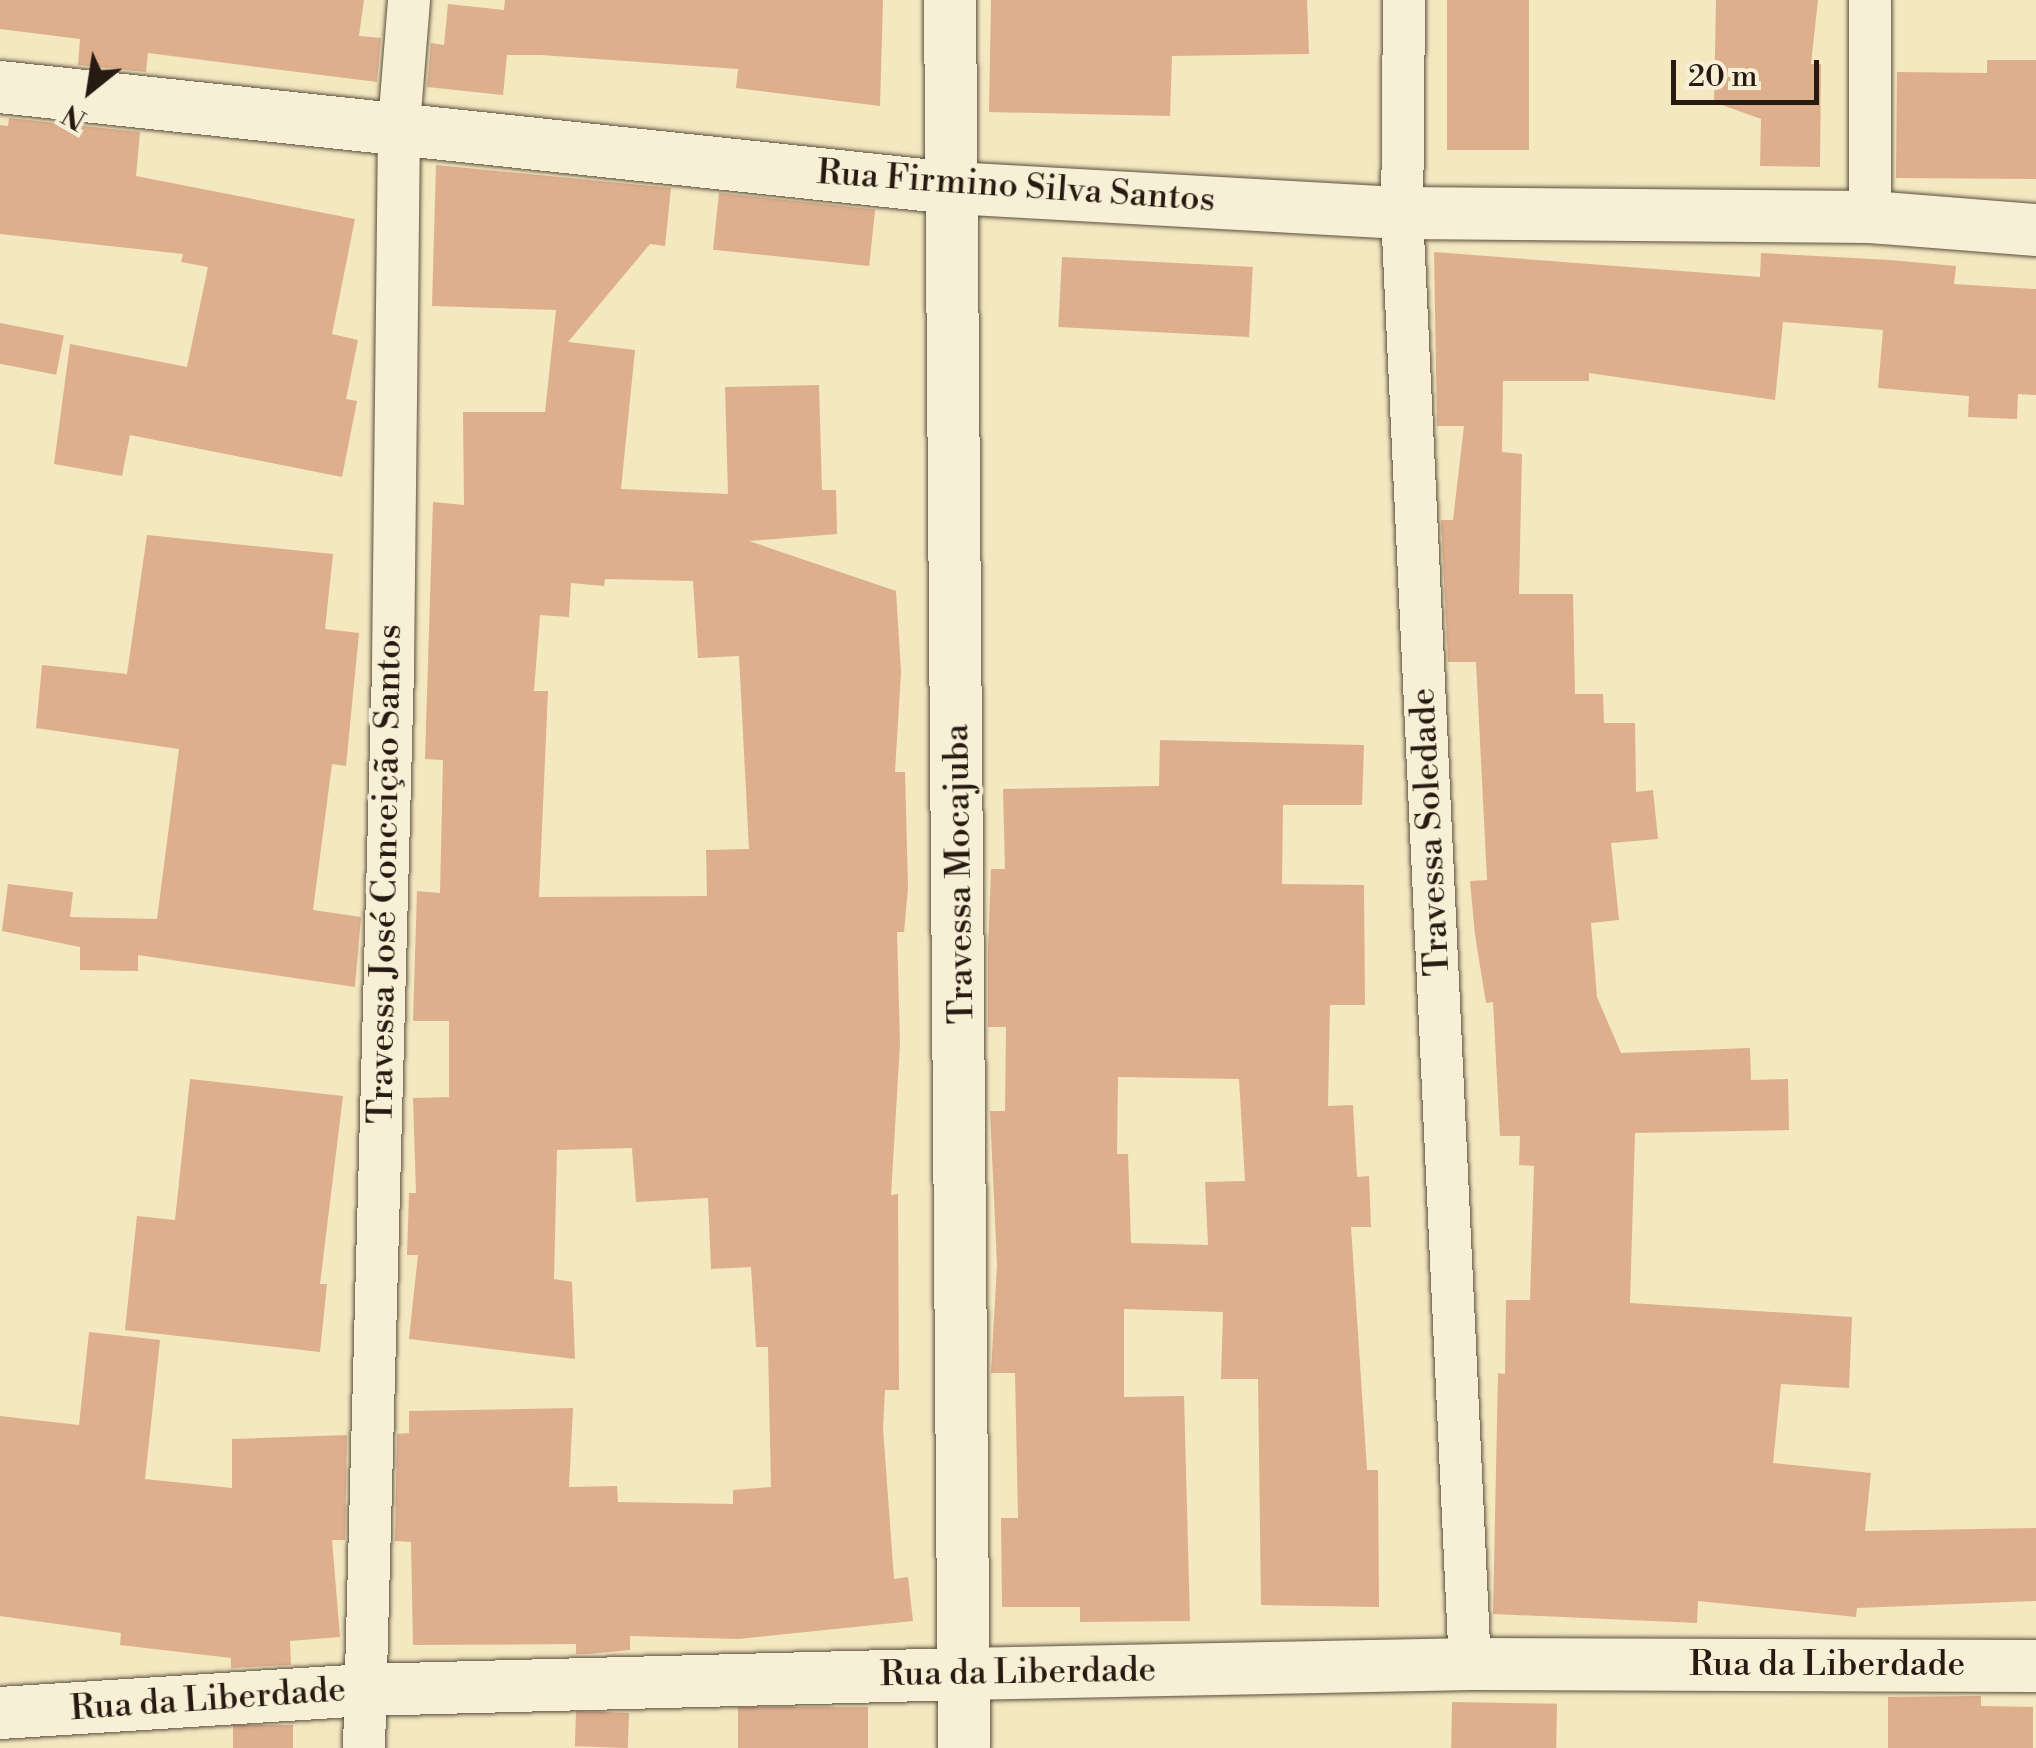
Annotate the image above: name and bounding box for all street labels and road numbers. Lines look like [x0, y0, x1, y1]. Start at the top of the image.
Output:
street label: Rua Firmino Silva Santos [815, 152, 1217, 222]
street label: Travessa José Conceição Santos [361, 624, 411, 1124]
street label: Travessa Soledade [1402, 687, 1460, 977]
street label: Travessa Mocajuba [936, 723, 984, 1025]
street label: Rua da Liberdade [1689, 1644, 1965, 1686]
street label: Rua da Liberdade [880, 1650, 1156, 1696]
street label: Rua da Liberdade [69, 1669, 347, 1731]

